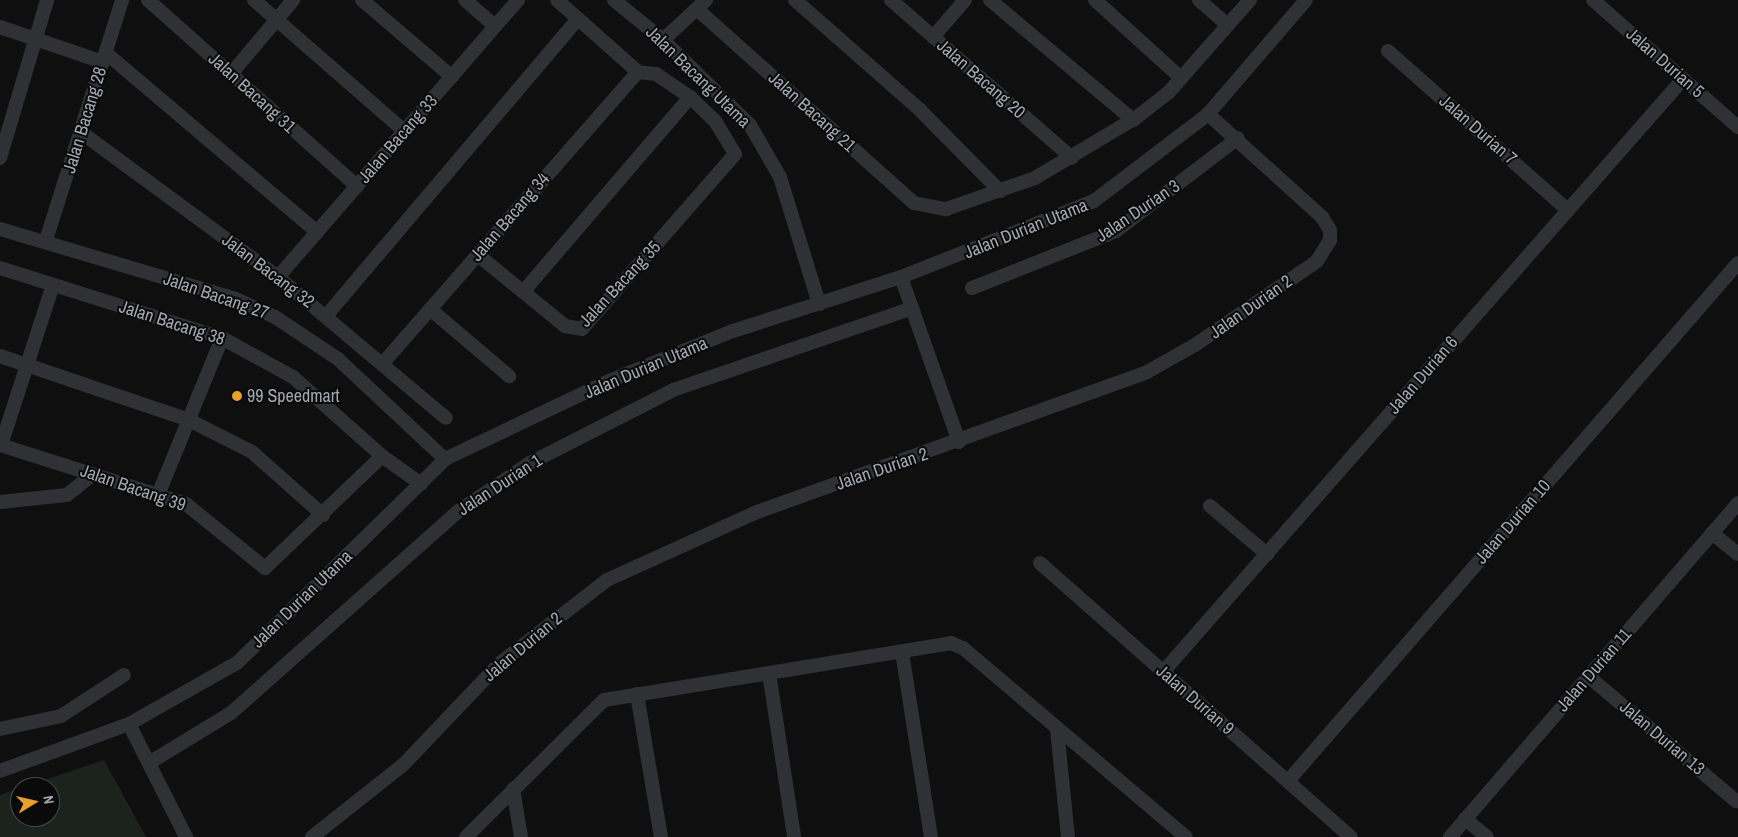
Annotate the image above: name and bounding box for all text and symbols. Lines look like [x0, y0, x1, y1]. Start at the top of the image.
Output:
street label: Jalan Bacang Utama [641, 22, 755, 132]
street label: Jalan Durian 5 [1622, 23, 1708, 103]
street label: Jalan Bacang 20 [932, 35, 1030, 123]
street label: Jalan Bacang 31 [204, 48, 300, 138]
street label: Jalan Bacang 28 [59, 64, 111, 176]
street label: Jalan Bacang 21 [764, 67, 860, 157]
street label: Jalan Bacang 33 [354, 90, 442, 188]
street label: Jalan Durian 7 [1435, 90, 1521, 170]
street label: Jalan Bacang 34 [466, 168, 554, 266]
street label: Jalan Durian 3 [1092, 175, 1184, 247]
street label: Jalan Durian Utama [961, 194, 1091, 264]
street label: Jalan Bacang 32 [218, 229, 318, 313]
street label: Jalan Bacang 35 [575, 236, 665, 332]
street label: Jalan Bacang 27 [160, 268, 272, 324]
street label: Jalan Durian 2 [1205, 271, 1297, 343]
street label: Jalan Bacang 38 [116, 296, 228, 350]
street label: Jalan Durian Utama [581, 332, 711, 404]
street label: Jalan Durian 6 [1383, 332, 1463, 418]
place label: 99 Speedmart [247, 385, 340, 407]
marker: 99 Speedmart [231, 390, 243, 402]
street label: Jalan Durian 2 [833, 443, 931, 495]
street label: Jalan Durian 1 [454, 450, 546, 520]
street label: Jalan Bacang 39 [77, 460, 189, 516]
street label: Jalan Durian 10 [1471, 476, 1555, 568]
street label: Jalan Durian Utama [247, 546, 357, 652]
street label: Jalan Durian 2 [479, 608, 567, 686]
street label: Jalan Durian 11 [1552, 624, 1636, 716]
street label: Jalan Durian 9 [1152, 660, 1238, 740]
street label: Jalan Durian 13 [1615, 696, 1709, 780]
north arrow [10, 777, 60, 827]
text: N [39, 794, 58, 805]

